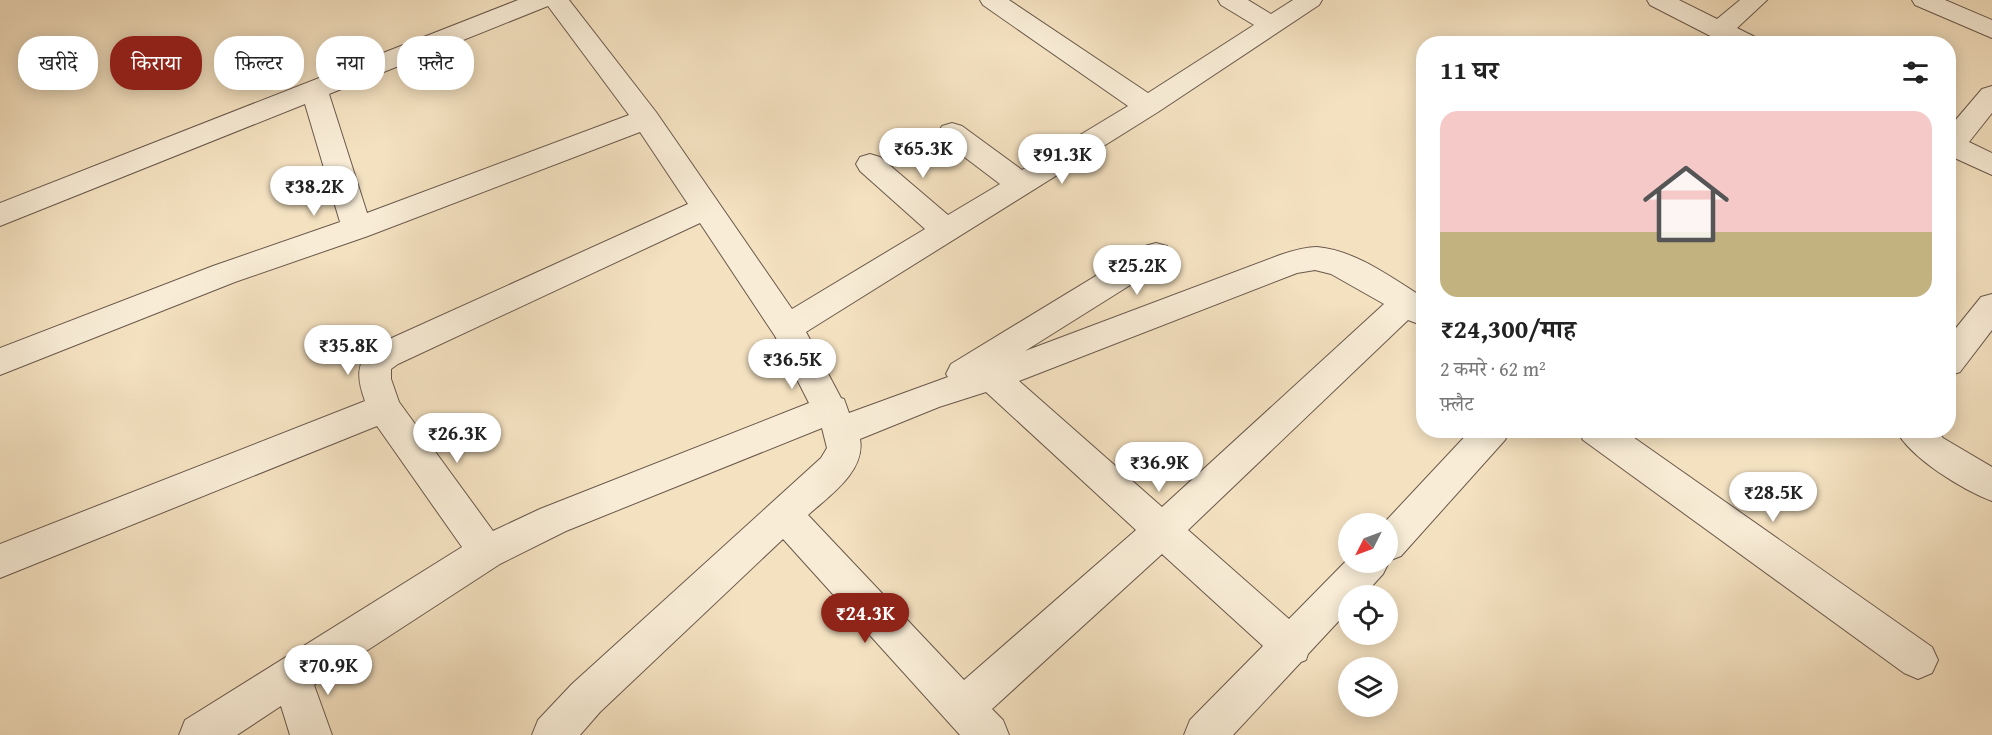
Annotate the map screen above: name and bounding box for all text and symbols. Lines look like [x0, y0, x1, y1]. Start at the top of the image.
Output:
chip: खरीदें [18, 36, 98, 90]
chip: किराया [110, 36, 202, 90]
chip: फ़िल्टर [214, 36, 304, 90]
chip: नया [316, 36, 385, 90]
chip: फ़्लैट [397, 36, 474, 90]
text: 11 घर [1440, 50, 1498, 89]
icon: filters [1899, 56, 1932, 89]
pin: ₹65.3K [874, 128, 972, 179]
text: ₹65.3K [893, 133, 953, 162]
pin: ₹91.3K [1013, 134, 1111, 185]
text: ₹91.3K [1032, 139, 1092, 168]
icon: home [1632, 150, 1740, 258]
pin: ₹38.2K [265, 166, 363, 217]
text: ₹38.2K [284, 171, 344, 200]
pin: ₹25.2K [1088, 245, 1186, 296]
text: ₹25.2K [1107, 250, 1167, 279]
text: ₹24,300/माह [1440, 309, 1576, 348]
pin: ₹35.8K [299, 325, 397, 376]
text: ₹35.8K [318, 330, 378, 359]
pin: ₹36.5K [743, 339, 841, 390]
text: ₹36.5K [762, 344, 822, 373]
text: 2 कमरे · 62 m² [1440, 354, 1546, 383]
text: फ़्लैट [1440, 389, 1473, 418]
pin: ₹26.3K [408, 413, 506, 464]
text: ₹26.3K [427, 418, 487, 447]
pin: ₹36.9K [1110, 442, 1208, 493]
text: ₹36.9K [1129, 447, 1189, 476]
pin: ₹28.5K [1724, 472, 1822, 523]
text: ₹28.5K [1743, 477, 1803, 506]
north arrow [1338, 513, 1398, 573]
map controls [1338, 513, 1398, 717]
button: locate [1338, 585, 1398, 645]
pin: ₹24.3K [816, 593, 914, 644]
text: ₹24.3K [835, 598, 895, 627]
pin: ₹70.9K [279, 645, 377, 696]
text: ₹70.9K [298, 650, 358, 679]
button: layers [1338, 657, 1398, 717]

